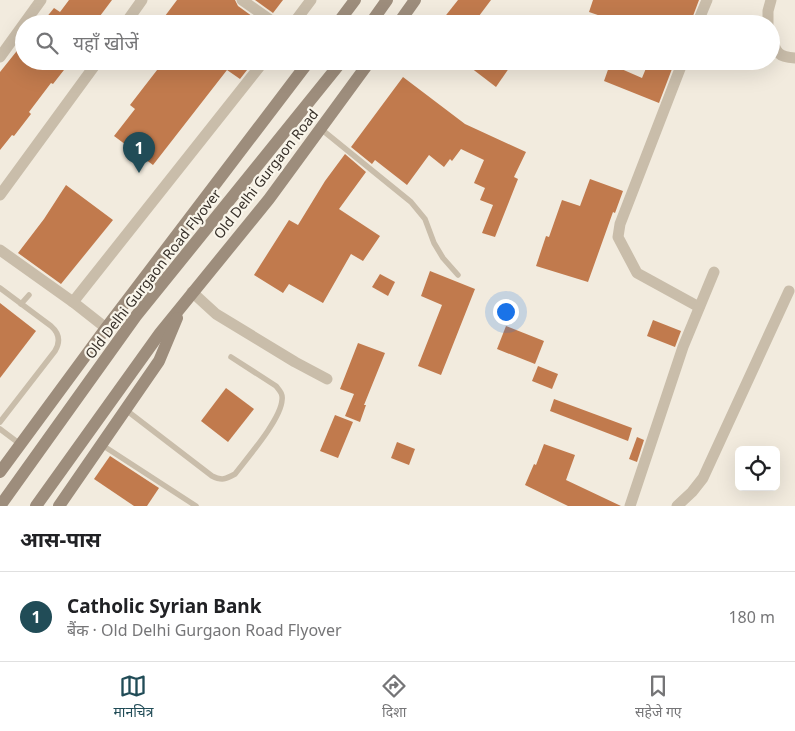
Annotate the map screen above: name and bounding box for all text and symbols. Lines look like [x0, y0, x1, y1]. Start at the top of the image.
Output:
search box [15, 15, 780, 70]
icon: search [33, 29, 61, 57]
text: यहाँ खोजें [73, 30, 139, 56]
street label: Old Delhi Gurgaon Road [209, 105, 322, 243]
pin: 1 [123, 132, 155, 173]
street label: Old Delhi Gurgaon Road Flyover [80, 185, 225, 362]
your location [493, 299, 519, 325]
map controls [735, 446, 780, 491]
button: locate [735, 446, 780, 491]
text: आस-पास [20, 525, 101, 553]
text: Catholic Syrian Bank [67, 593, 261, 619]
text: 1 [31, 606, 41, 628]
text: 180 m [728, 606, 775, 628]
text: बैंक · Old Delhi Gurgaon Road Flyover [67, 619, 342, 641]
tab: मानचित्र [113, 672, 153, 721]
tab: दिशा [380, 672, 408, 721]
tab: सहेजे गए [635, 672, 682, 721]

